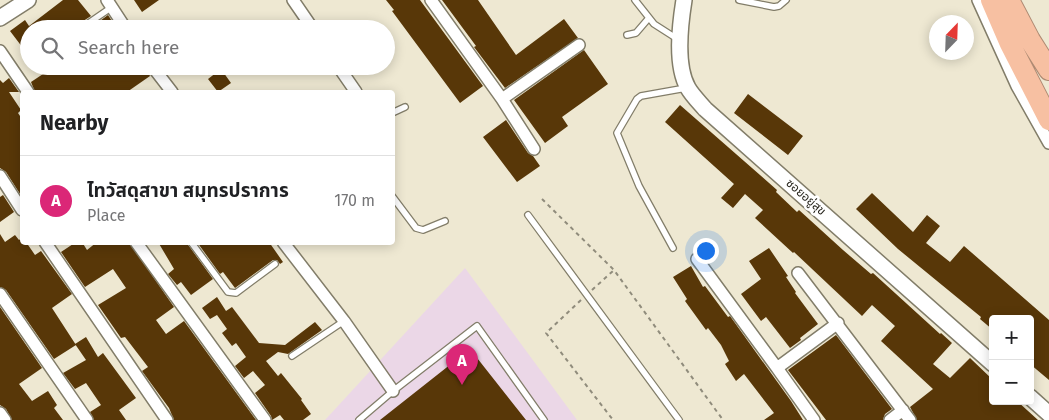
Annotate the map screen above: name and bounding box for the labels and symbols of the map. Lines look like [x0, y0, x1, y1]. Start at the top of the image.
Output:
north arrow [929, 15, 974, 60]
street label: ซอยอยู่สุข [783, 176, 829, 218]
your location [693, 238, 719, 264]
pin: A [446, 344, 478, 385]

